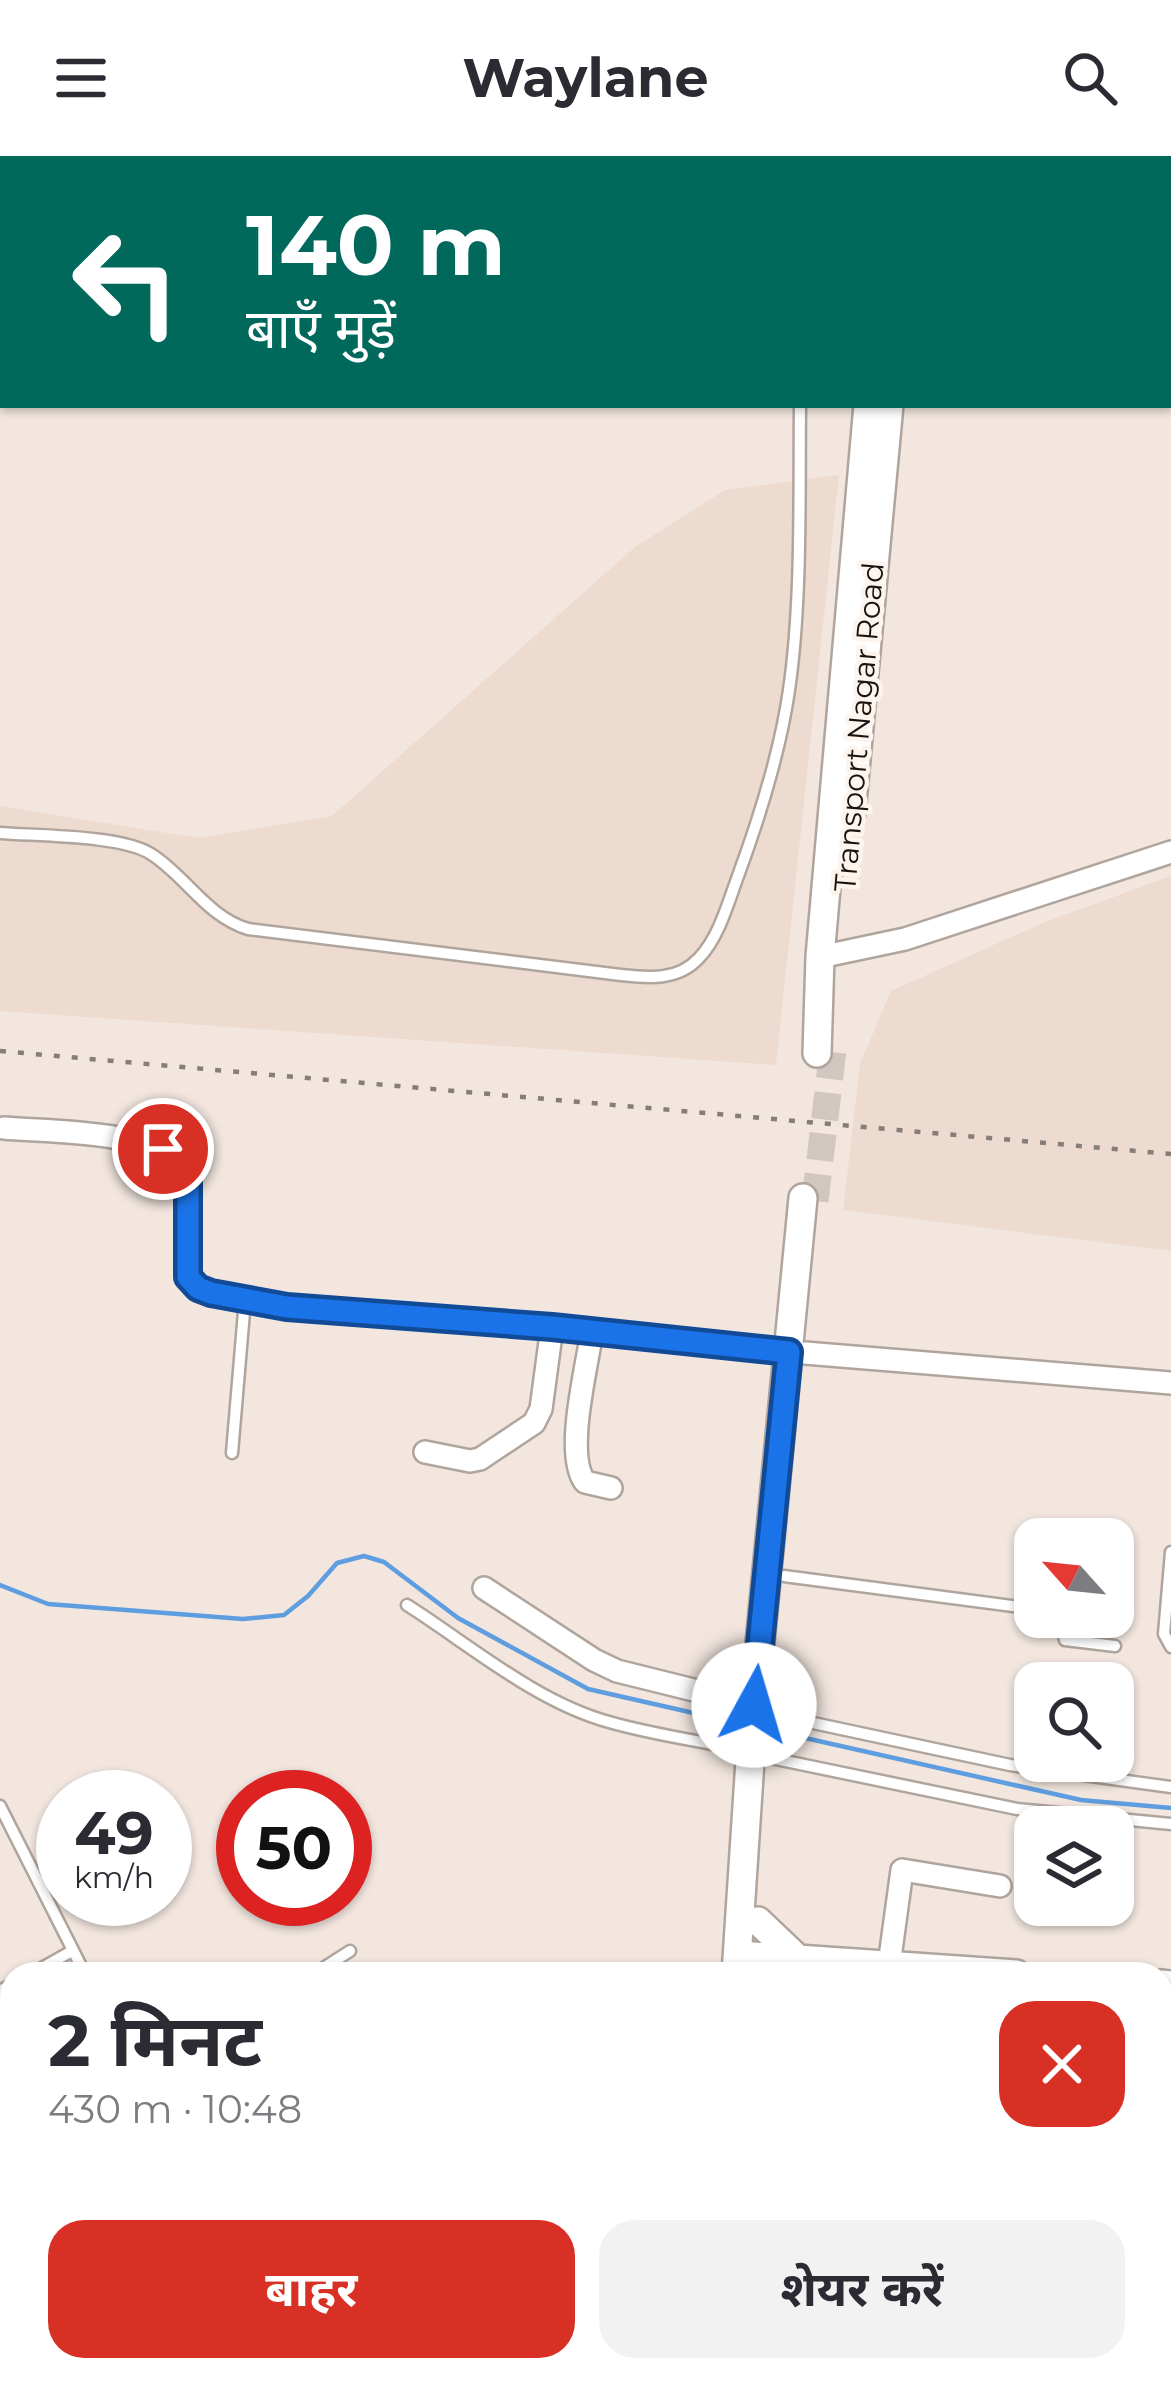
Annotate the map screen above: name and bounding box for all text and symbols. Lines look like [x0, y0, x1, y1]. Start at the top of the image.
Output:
icon: menu [48, 45, 114, 111]
text: Waylane [462, 45, 709, 111]
icon: search [1057, 45, 1123, 111]
text: 140 m [246, 194, 506, 296]
icon: left [48, 204, 204, 360]
text: बाएँ मुड़ें [246, 296, 396, 362]
street label: Transport Nagar Road [826, 561, 892, 893]
pin [112, 1098, 214, 1200]
icon: arrive [130, 1116, 196, 1182]
north arrow [1014, 1518, 1134, 1638]
map controls [1014, 1518, 1134, 1926]
position arrow [691, 1642, 817, 1768]
button: search [1014, 1662, 1134, 1782]
speed limit sign: 50 [216, 1770, 372, 1926]
text: 49 [74, 1796, 154, 1869]
button: layers [1014, 1806, 1134, 1926]
text: km/h [74, 1859, 154, 1896]
text: 2 मिनट [48, 1996, 262, 2084]
button: close [999, 2001, 1125, 2127]
text: 430 m · 10:48 [48, 2085, 302, 2133]
button: बाहर [48, 2220, 575, 2358]
button: शेयर करें [599, 2220, 1125, 2358]

